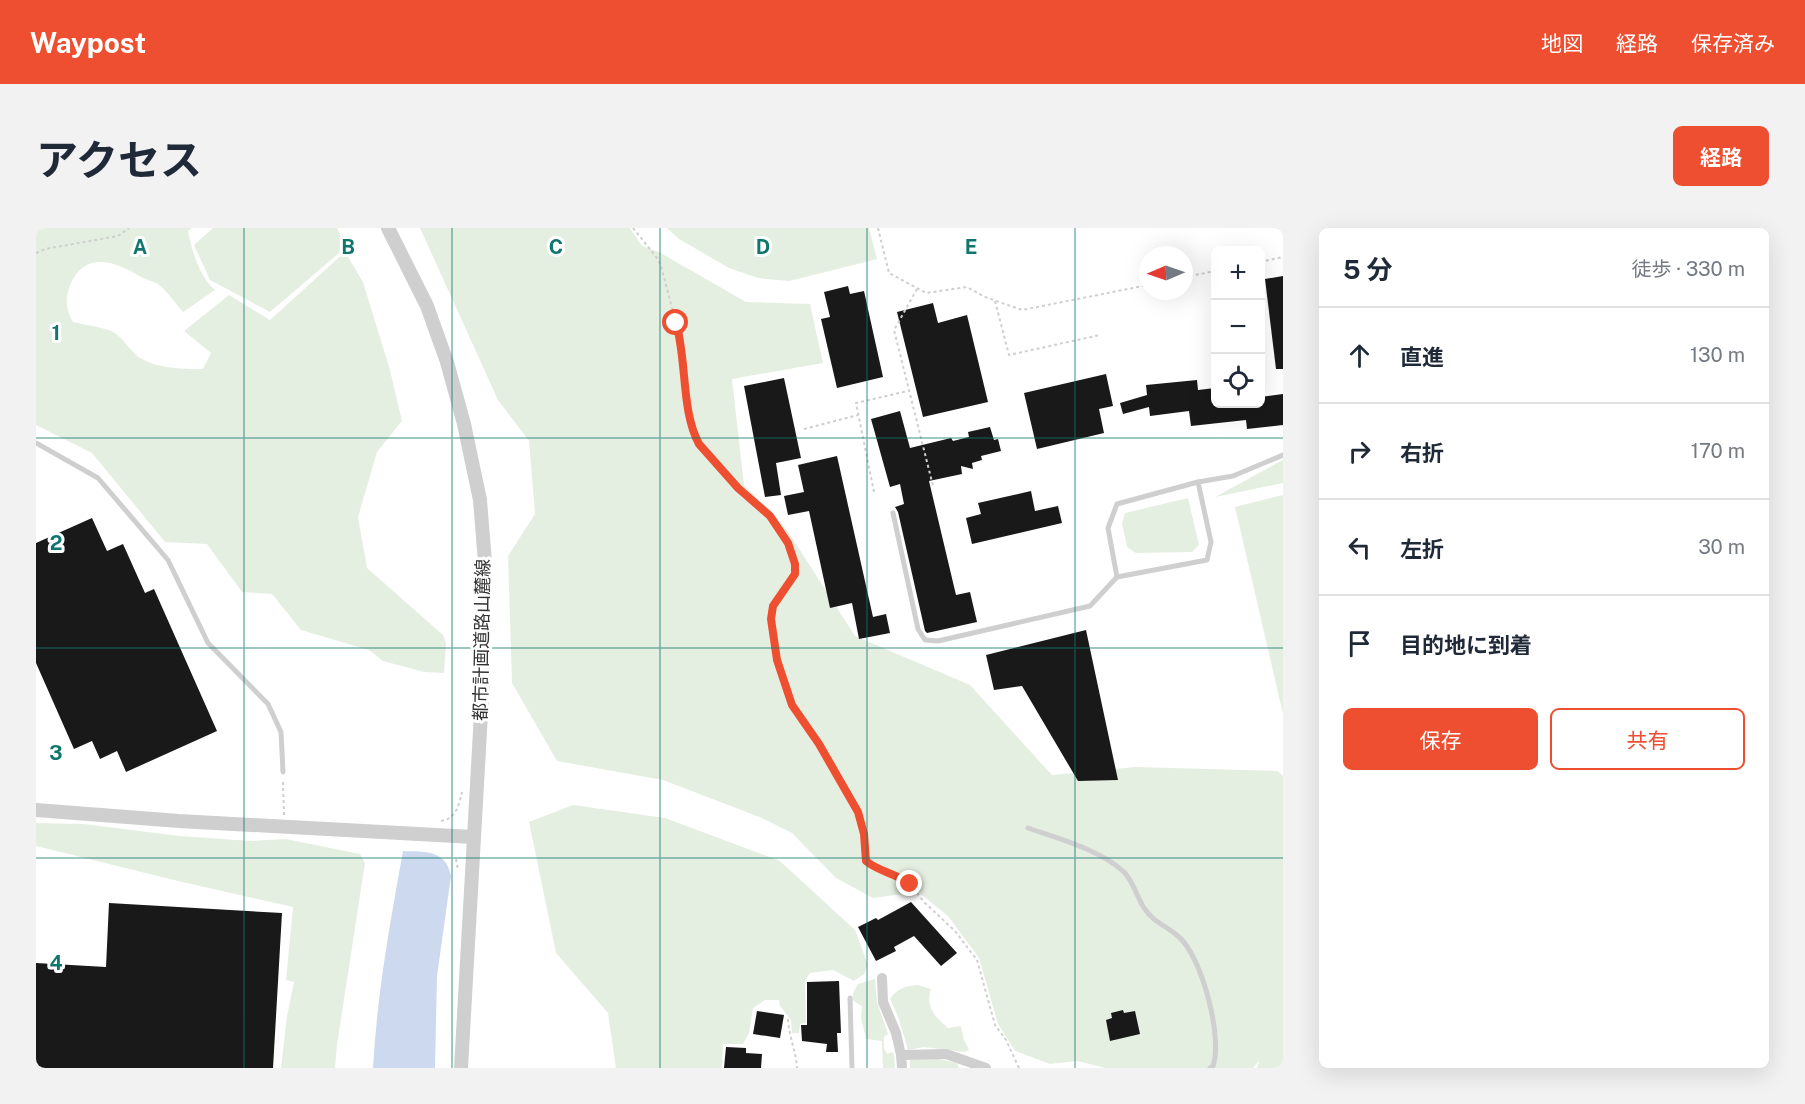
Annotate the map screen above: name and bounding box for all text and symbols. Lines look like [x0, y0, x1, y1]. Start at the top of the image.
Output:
text: Waypost [30, 26, 146, 59]
text: 地図 [1541, 31, 1583, 56]
text: 経路 [1616, 31, 1658, 56]
text: 保存済み [1691, 31, 1775, 56]
button: 経路 [1673, 126, 1769, 186]
text: アクセス [36, 135, 202, 184]
text: A [133, 235, 147, 259]
text: B [341, 235, 355, 259]
text: C [549, 235, 563, 259]
text: D [756, 235, 770, 259]
text: E [965, 235, 977, 259]
north arrow [1139, 246, 1193, 300]
map controls [1211, 246, 1265, 408]
button: + [1211, 246, 1265, 300]
text: 5 分 [1343, 254, 1392, 285]
text: 徒歩 · 330 m [1631, 257, 1745, 281]
button: − [1211, 300, 1265, 354]
route start [662, 309, 688, 335]
text: 1 [52, 321, 60, 345]
icon: ahead [1343, 339, 1376, 372]
text: 130 m [1690, 343, 1745, 367]
text: 直進 [1400, 344, 1444, 370]
button: locate [1211, 354, 1265, 408]
icon: right [1343, 435, 1376, 468]
text: 170 m [1691, 439, 1745, 463]
text: 右折 [1400, 440, 1444, 466]
text: 2 [50, 531, 62, 555]
icon: left [1343, 531, 1376, 564]
text: 30 m [1698, 535, 1745, 559]
text: 左折 [1400, 536, 1444, 562]
street label: 都市計画道路山麓線 [470, 559, 493, 721]
icon: arrive [1343, 627, 1376, 660]
text: 目的地に到着 [1400, 632, 1532, 658]
button: 保存 [1343, 708, 1538, 770]
button: 共有 [1550, 708, 1745, 770]
text: 3 [49, 741, 63, 765]
route end [896, 870, 922, 896]
text: 4 [49, 951, 63, 975]

